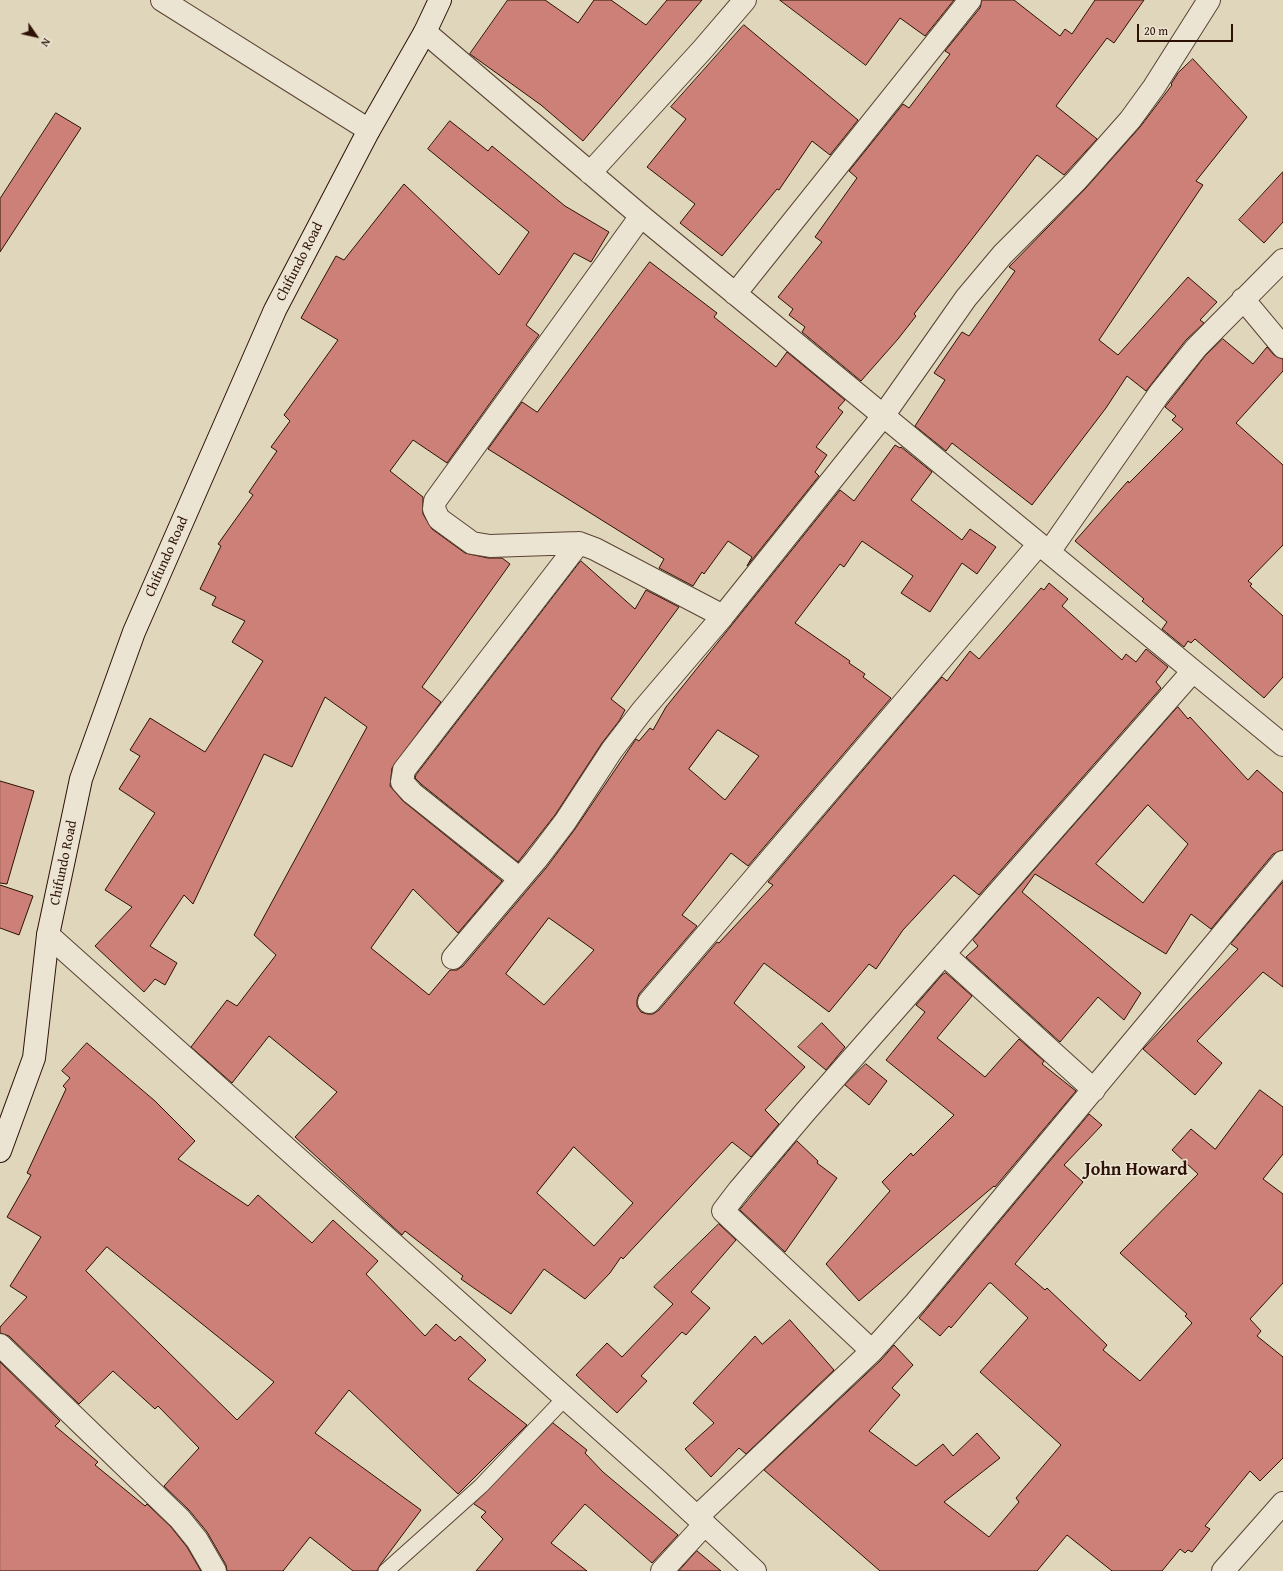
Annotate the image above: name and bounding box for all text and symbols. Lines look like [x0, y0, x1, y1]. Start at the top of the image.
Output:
north arrow [16, 16, 56, 56]
scale bar [1139, 16, 1235, 42]
text: 20 m [1144, 22, 1168, 39]
text: N [37, 35, 55, 50]
street label: Chifundo Road [273, 220, 327, 304]
street label: Chifundo Road [142, 514, 192, 600]
street label: Chifundo Road [47, 819, 81, 907]
district label: John Howard [1084, 1159, 1188, 1181]

